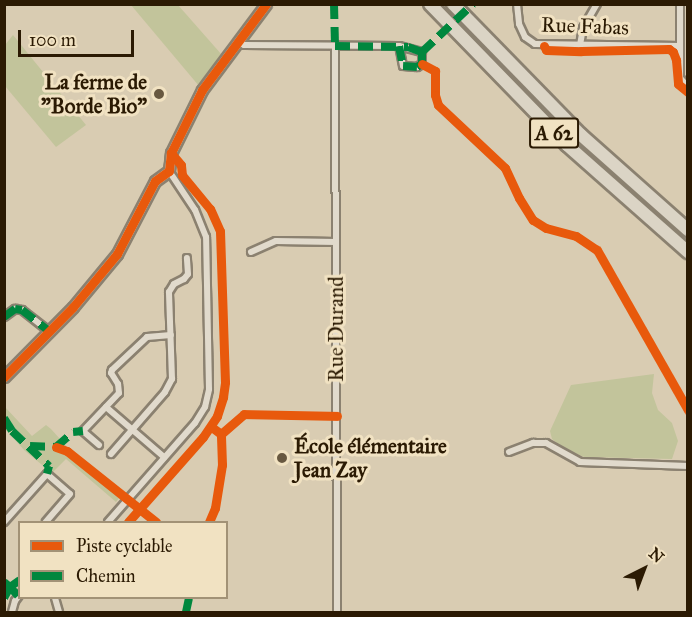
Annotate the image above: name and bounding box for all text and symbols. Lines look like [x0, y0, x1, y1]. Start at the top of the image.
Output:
street label: Rue Fabas [541, 12, 629, 40]
scale bar [21, 18, 136, 56]
text: 100 m [29, 29, 76, 51]
place label: La ferme de "Borde Bio" [41, 69, 147, 119]
marker: La ferme de "Borde Bio" [152, 87, 166, 101]
road number: A 62 [528, 116, 580, 150]
street label: Rue Durand [323, 276, 349, 382]
place label: École élémentaire Jean Zay [294, 433, 447, 483]
marker: École élémentaire Jean Zay [275, 451, 289, 465]
legend [18, 521, 228, 599]
text: Piste cyclable [76, 535, 173, 557]
north arrow [614, 539, 674, 599]
text: N [645, 544, 668, 567]
text: Chemin [76, 565, 136, 587]

